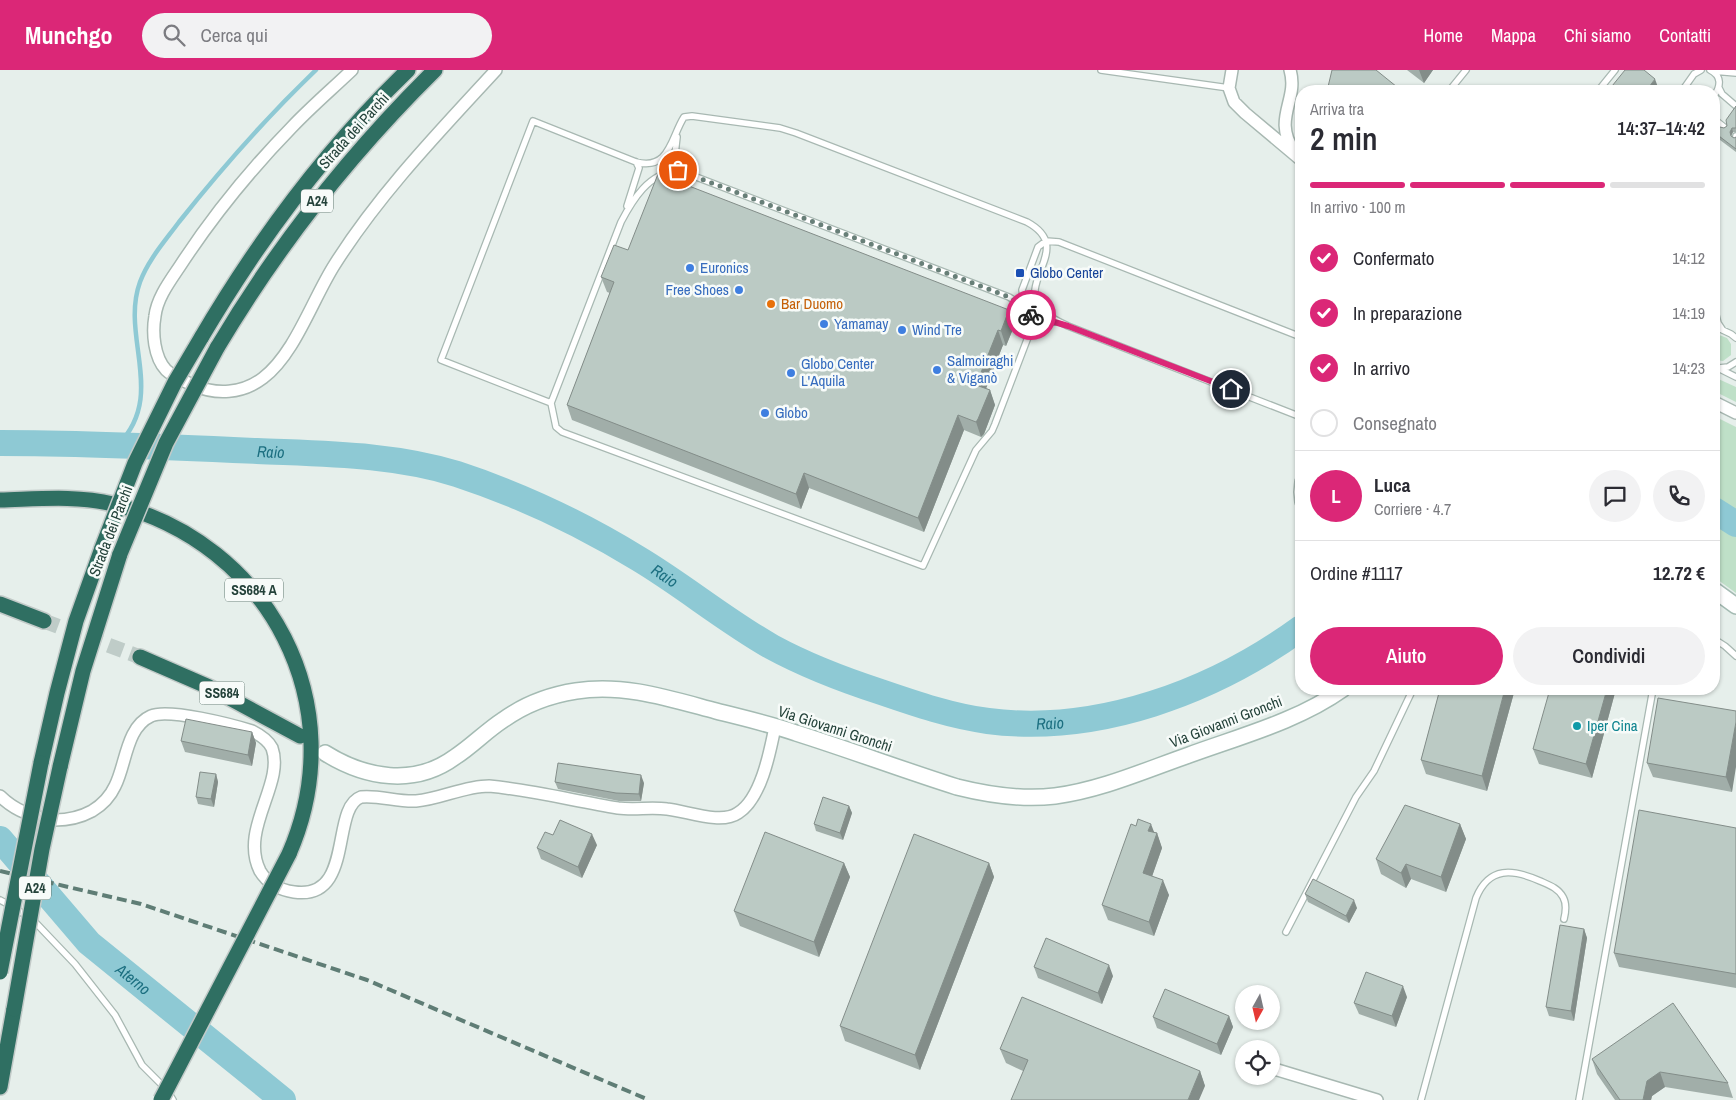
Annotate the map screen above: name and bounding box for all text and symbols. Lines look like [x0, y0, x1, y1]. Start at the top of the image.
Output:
search box [142, 13, 492, 58]
text: Munchgo [25, 19, 112, 51]
icon: search [160, 21, 188, 49]
text: Cerca qui [200, 22, 268, 48]
text: Home [1424, 23, 1463, 48]
text: Mappa [1491, 23, 1536, 48]
text: Chi siamo [1564, 23, 1631, 48]
text: Contatti [1659, 23, 1711, 48]
street label: Strada dei Parchi [314, 88, 393, 173]
text: Arriva tra [1310, 98, 1364, 120]
text: 14:37–14:42 [1617, 115, 1705, 141]
text: 2 min [1310, 117, 1378, 160]
pin [657, 149, 699, 191]
icon: bag [664, 156, 692, 184]
road number: A24 [301, 190, 333, 212]
text: In arrivo · 100 m [1310, 196, 1406, 218]
icon: check [1310, 244, 1338, 272]
text: Confermato [1353, 245, 1434, 271]
text: 14:12 [1672, 247, 1705, 269]
place label: Euronics [700, 257, 749, 278]
marker: Euronics [684, 262, 696, 274]
place label: Globo Center [1030, 262, 1103, 283]
marker: Globo Center [1014, 267, 1026, 279]
place label: Free Shoes [665, 279, 729, 300]
marker: Free Shoes [733, 284, 745, 296]
courier [1006, 290, 1056, 340]
place label: Bar Duomo [781, 293, 843, 314]
marker: Bar Duomo [765, 298, 777, 310]
icon: check [1310, 299, 1338, 327]
text: In preparazione [1353, 300, 1462, 326]
icon: bike [1017, 301, 1045, 329]
text: 14:19 [1672, 302, 1705, 324]
place label: Yamamay [834, 313, 889, 334]
marker: Yamamay [818, 318, 830, 330]
place label: Wind Tre [912, 319, 962, 340]
marker: Wind Tre [896, 324, 908, 336]
place label: Salmoiraghi & Viganò [947, 350, 1013, 388]
place label: Globo Center L'Aquila [801, 353, 874, 391]
icon: check [1310, 354, 1338, 382]
text: In arrivo [1353, 355, 1410, 381]
text: 14:23 [1672, 357, 1705, 379]
marker: Salmoiraghi & Viganò [931, 364, 943, 376]
marker: Globo Center L'Aquila [785, 367, 797, 379]
pin [1210, 368, 1252, 410]
icon: home [1217, 375, 1245, 403]
place label: Globo [775, 402, 808, 423]
marker: Globo [759, 407, 771, 419]
text: Consegnato [1353, 410, 1437, 436]
water label: Raio [256, 440, 285, 463]
button: chat [1589, 470, 1641, 522]
button: phone [1653, 470, 1705, 522]
text: Luca [1374, 472, 1410, 498]
street label: Strada dei Parchi [84, 482, 137, 579]
text: L [1331, 483, 1341, 509]
text: Corriere · 4.7 [1374, 498, 1451, 520]
water label: Raio [647, 559, 683, 592]
text: Ordine #1117 [1310, 560, 1403, 586]
text: 12.72 € [1653, 560, 1705, 586]
road number: SS684 A [225, 578, 283, 602]
button: Aiuto [1310, 627, 1503, 685]
button: Condividi [1513, 627, 1705, 685]
road number: SS684 [200, 682, 244, 704]
street label: Via Giovanni Gronchi [1167, 690, 1285, 753]
street label: Via Giovanni Gronchi [775, 700, 895, 757]
water label: Raio [1036, 711, 1065, 735]
place label: Iper Cina [1587, 715, 1638, 736]
marker: Iper Cina [1571, 720, 1583, 732]
road number: A24 [19, 876, 51, 900]
water label: Aterno [111, 958, 155, 1000]
north arrow [1235, 985, 1280, 1030]
map controls [1235, 985, 1280, 1085]
button: locate [1235, 1040, 1280, 1085]

